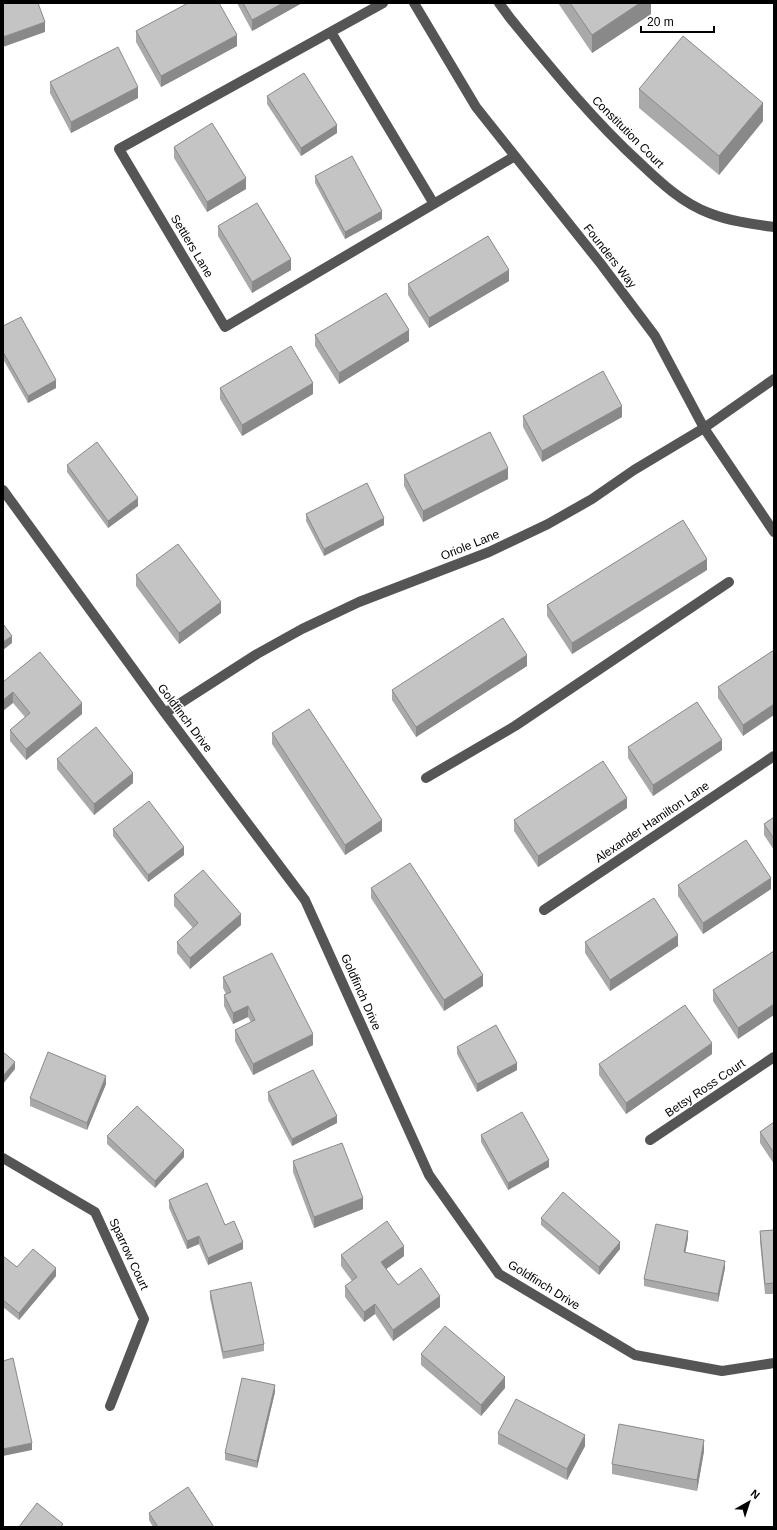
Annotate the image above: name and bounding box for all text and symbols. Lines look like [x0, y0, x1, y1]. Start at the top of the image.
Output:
scale bar [641, 8, 714, 34]
text: 20 m [647, 15, 674, 29]
street label: Constitution Court [589, 93, 667, 171]
street label: Settlers Lane [168, 212, 216, 280]
street label: Founders Way [581, 221, 639, 291]
street label: Oriole Lane [439, 527, 502, 563]
street label: Goldfinch Drive [155, 681, 215, 755]
street label: Alexander Hamilton Lane [592, 778, 712, 865]
street label: Goldfinch Drive [338, 952, 384, 1033]
street label: Betsy Ross Court [662, 1056, 748, 1120]
street label: Sparrow Court [106, 1216, 152, 1293]
street label: Goldfinch Drive [506, 1257, 583, 1313]
north arrow [729, 1482, 769, 1522]
text: N [748, 1487, 762, 1501]

